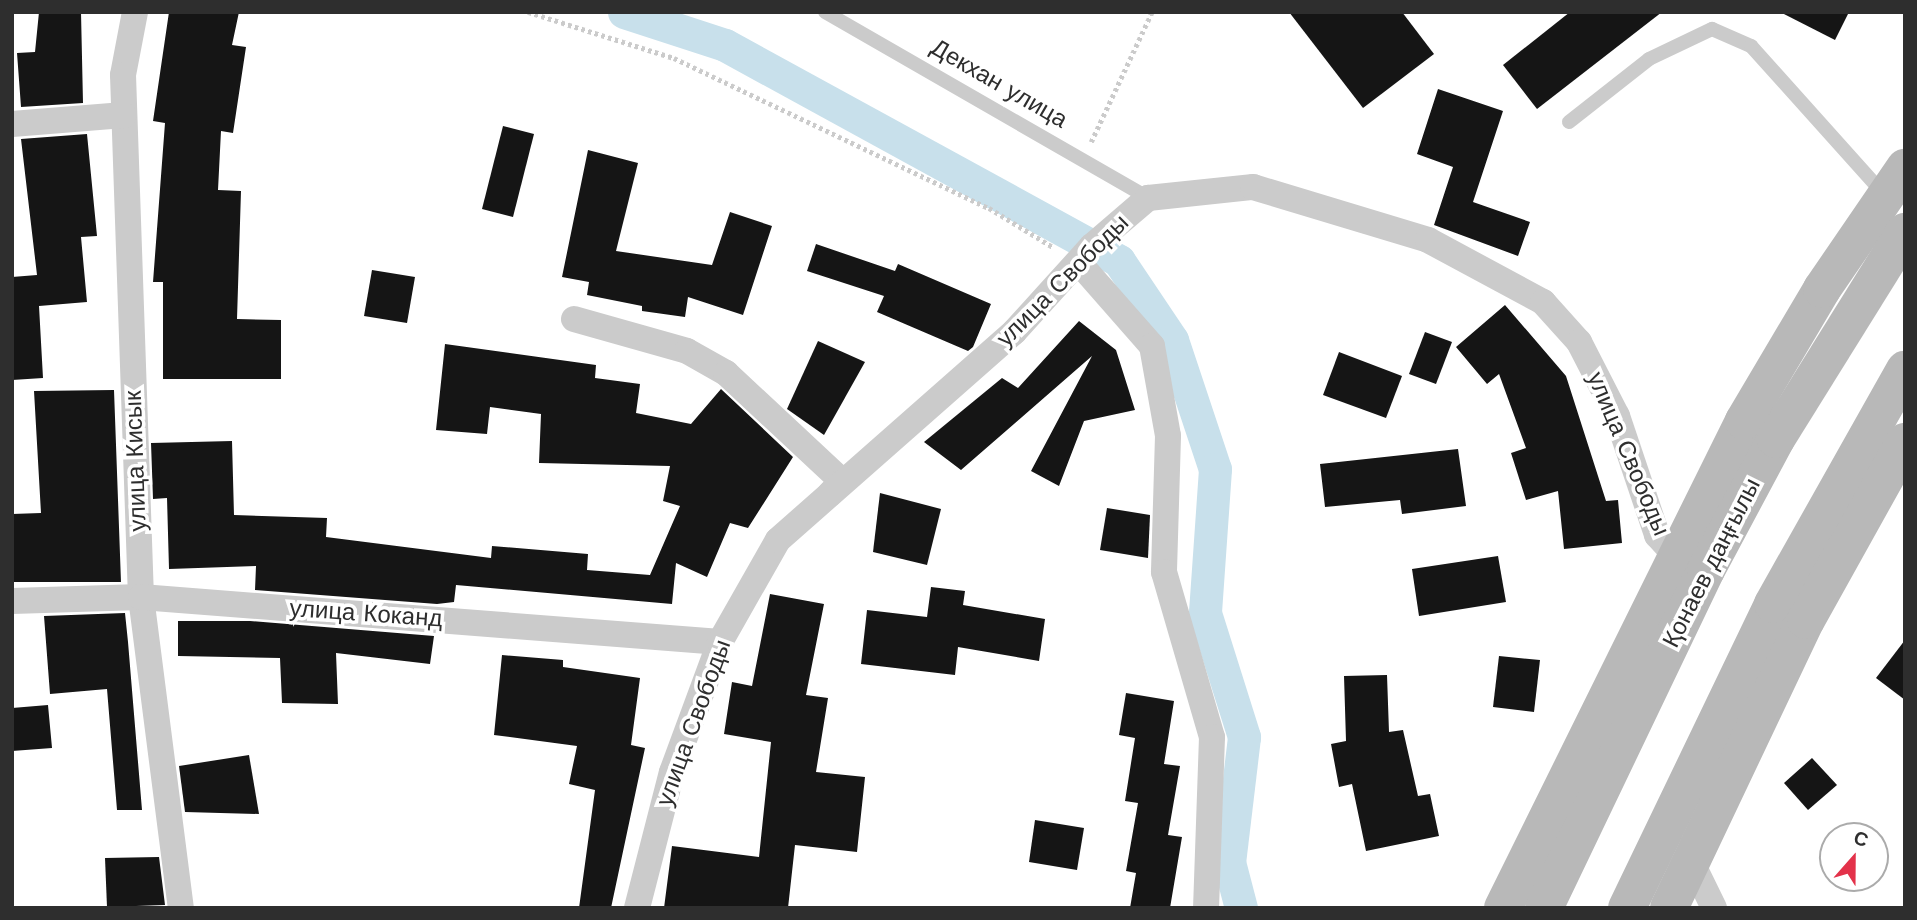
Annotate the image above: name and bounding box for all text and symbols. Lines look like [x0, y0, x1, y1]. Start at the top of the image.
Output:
street label: Декхан улица [926, 33, 1072, 135]
street label: улица Свободы [991, 209, 1135, 353]
street label: улица Свободы [1581, 368, 1675, 540]
street label: улица Кисык [119, 390, 153, 532]
street label: Қонаев даңғылы [1657, 474, 1767, 652]
street label: улица Коканд [289, 594, 443, 634]
street label: улица Свободы [651, 636, 737, 810]
north arrow [1819, 822, 1889, 892]
text: С [1850, 826, 1872, 852]

